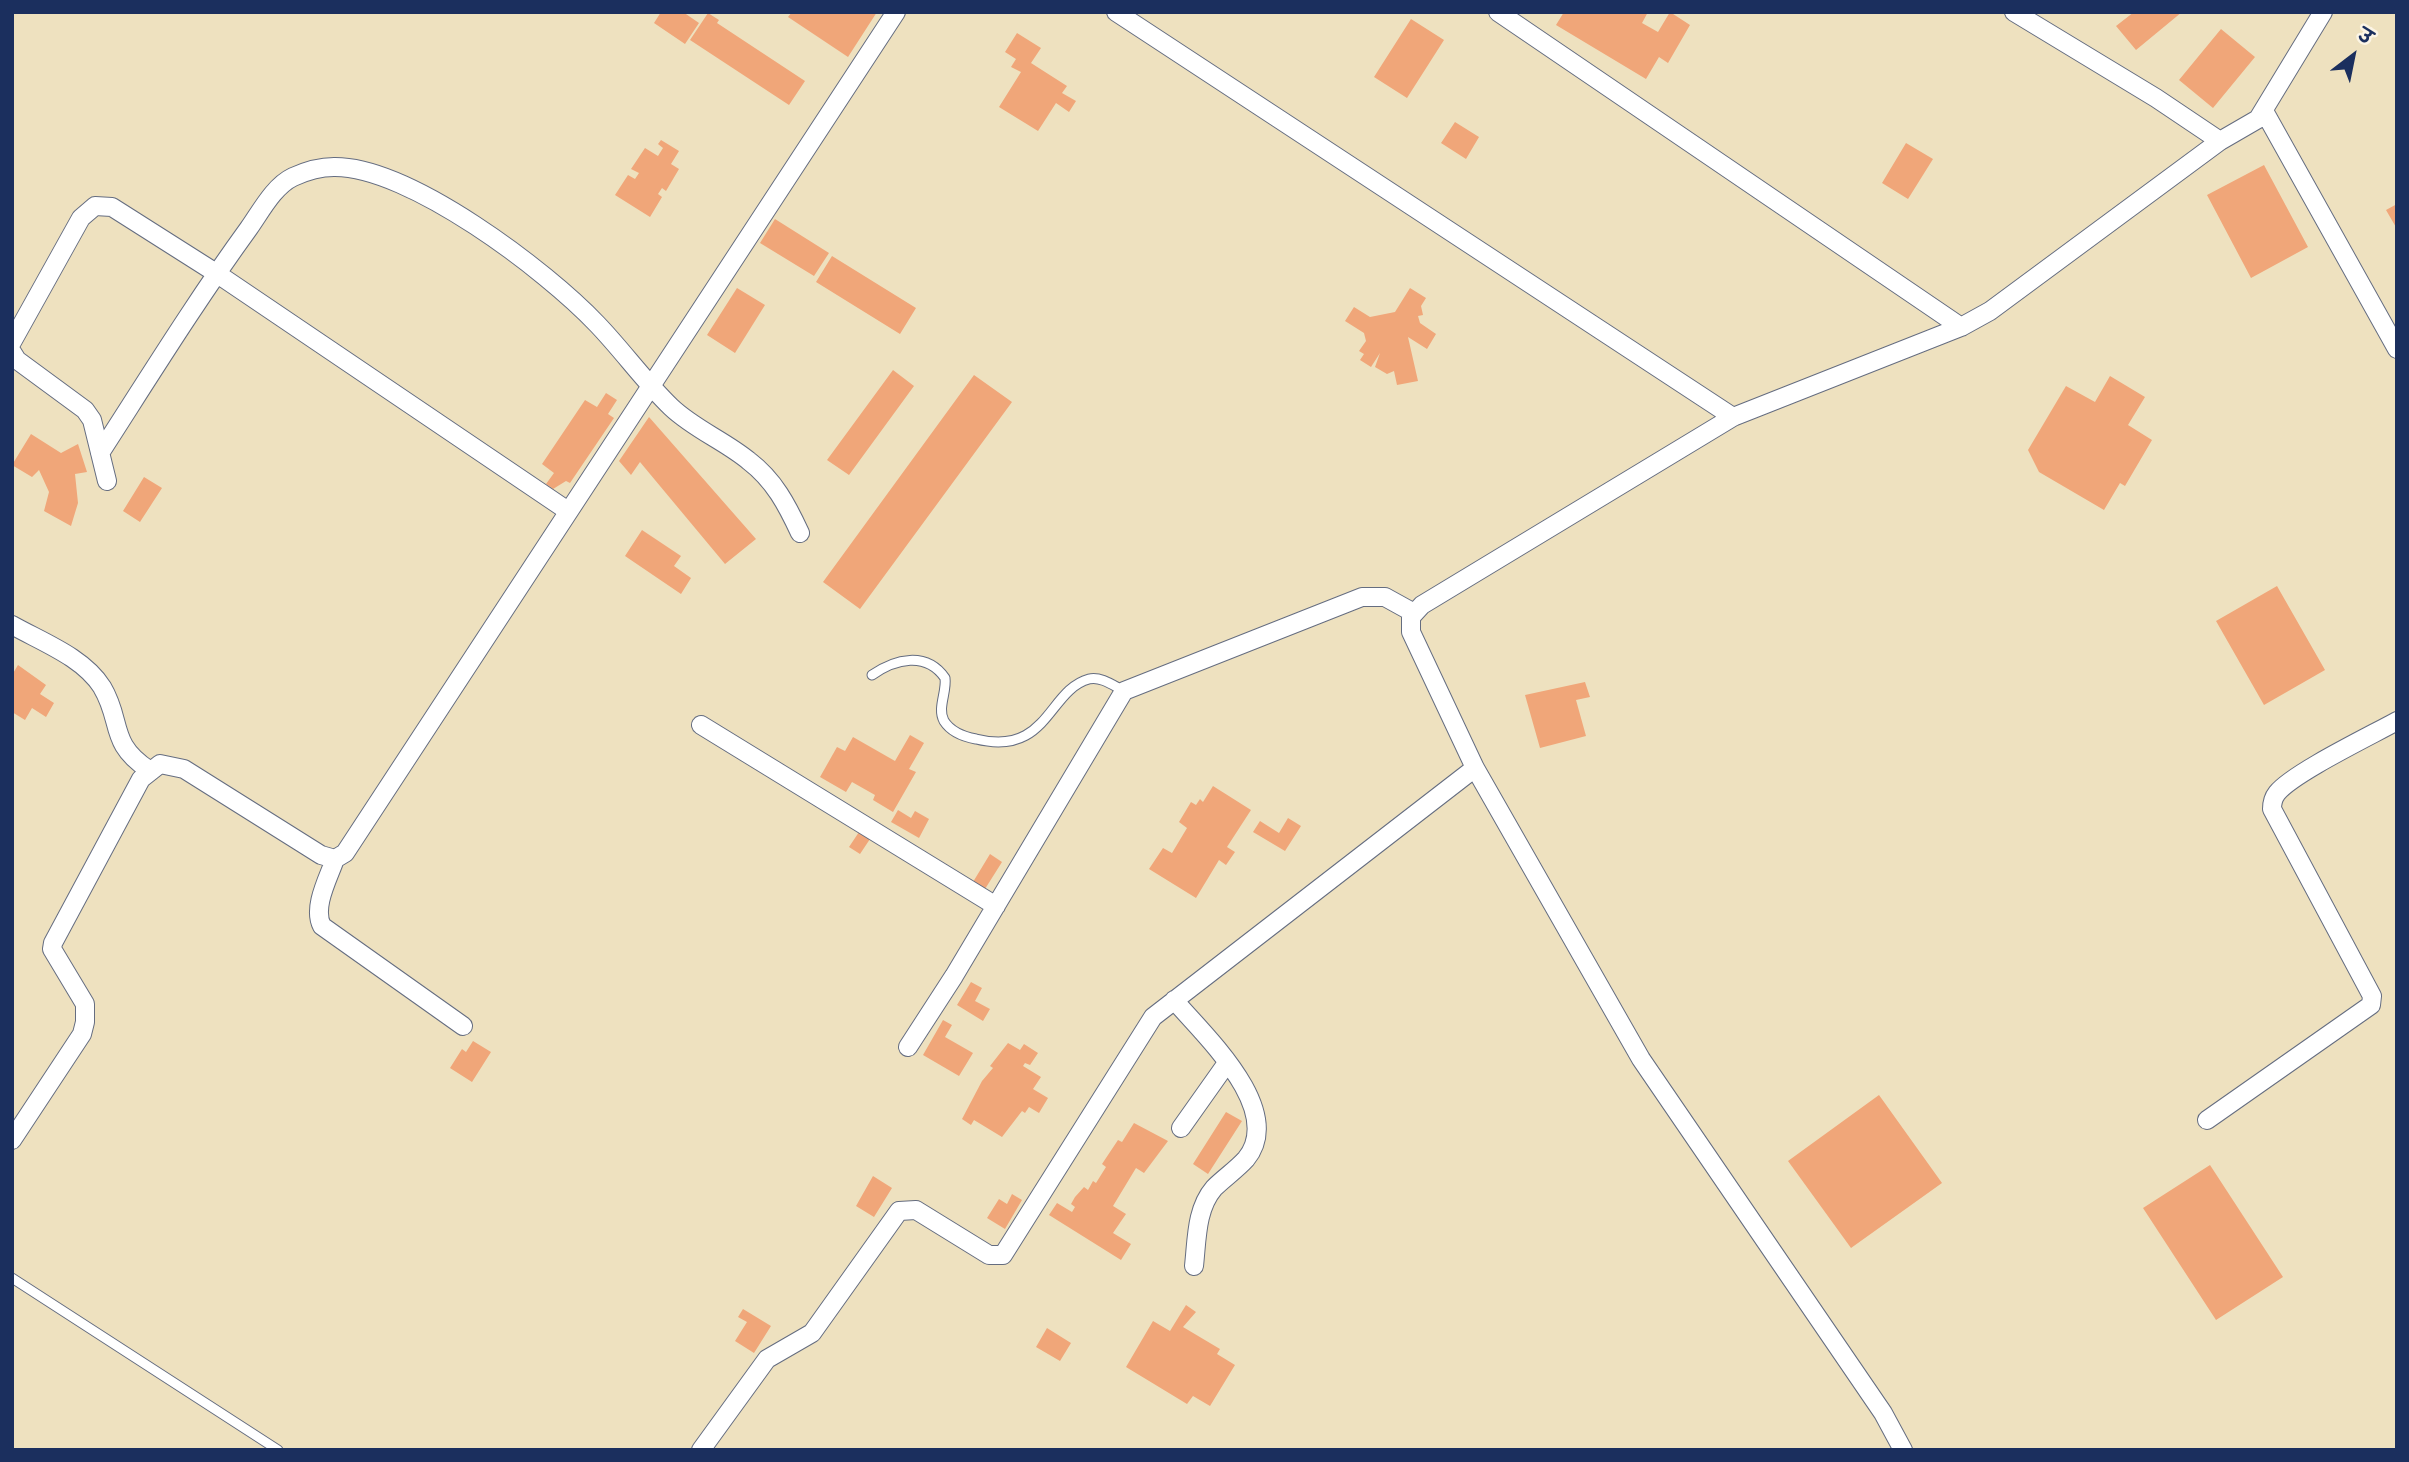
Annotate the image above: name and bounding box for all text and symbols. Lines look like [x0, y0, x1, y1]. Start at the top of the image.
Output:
north arrow [2318, 21, 2388, 91]
text: उ [2352, 23, 2377, 53]

